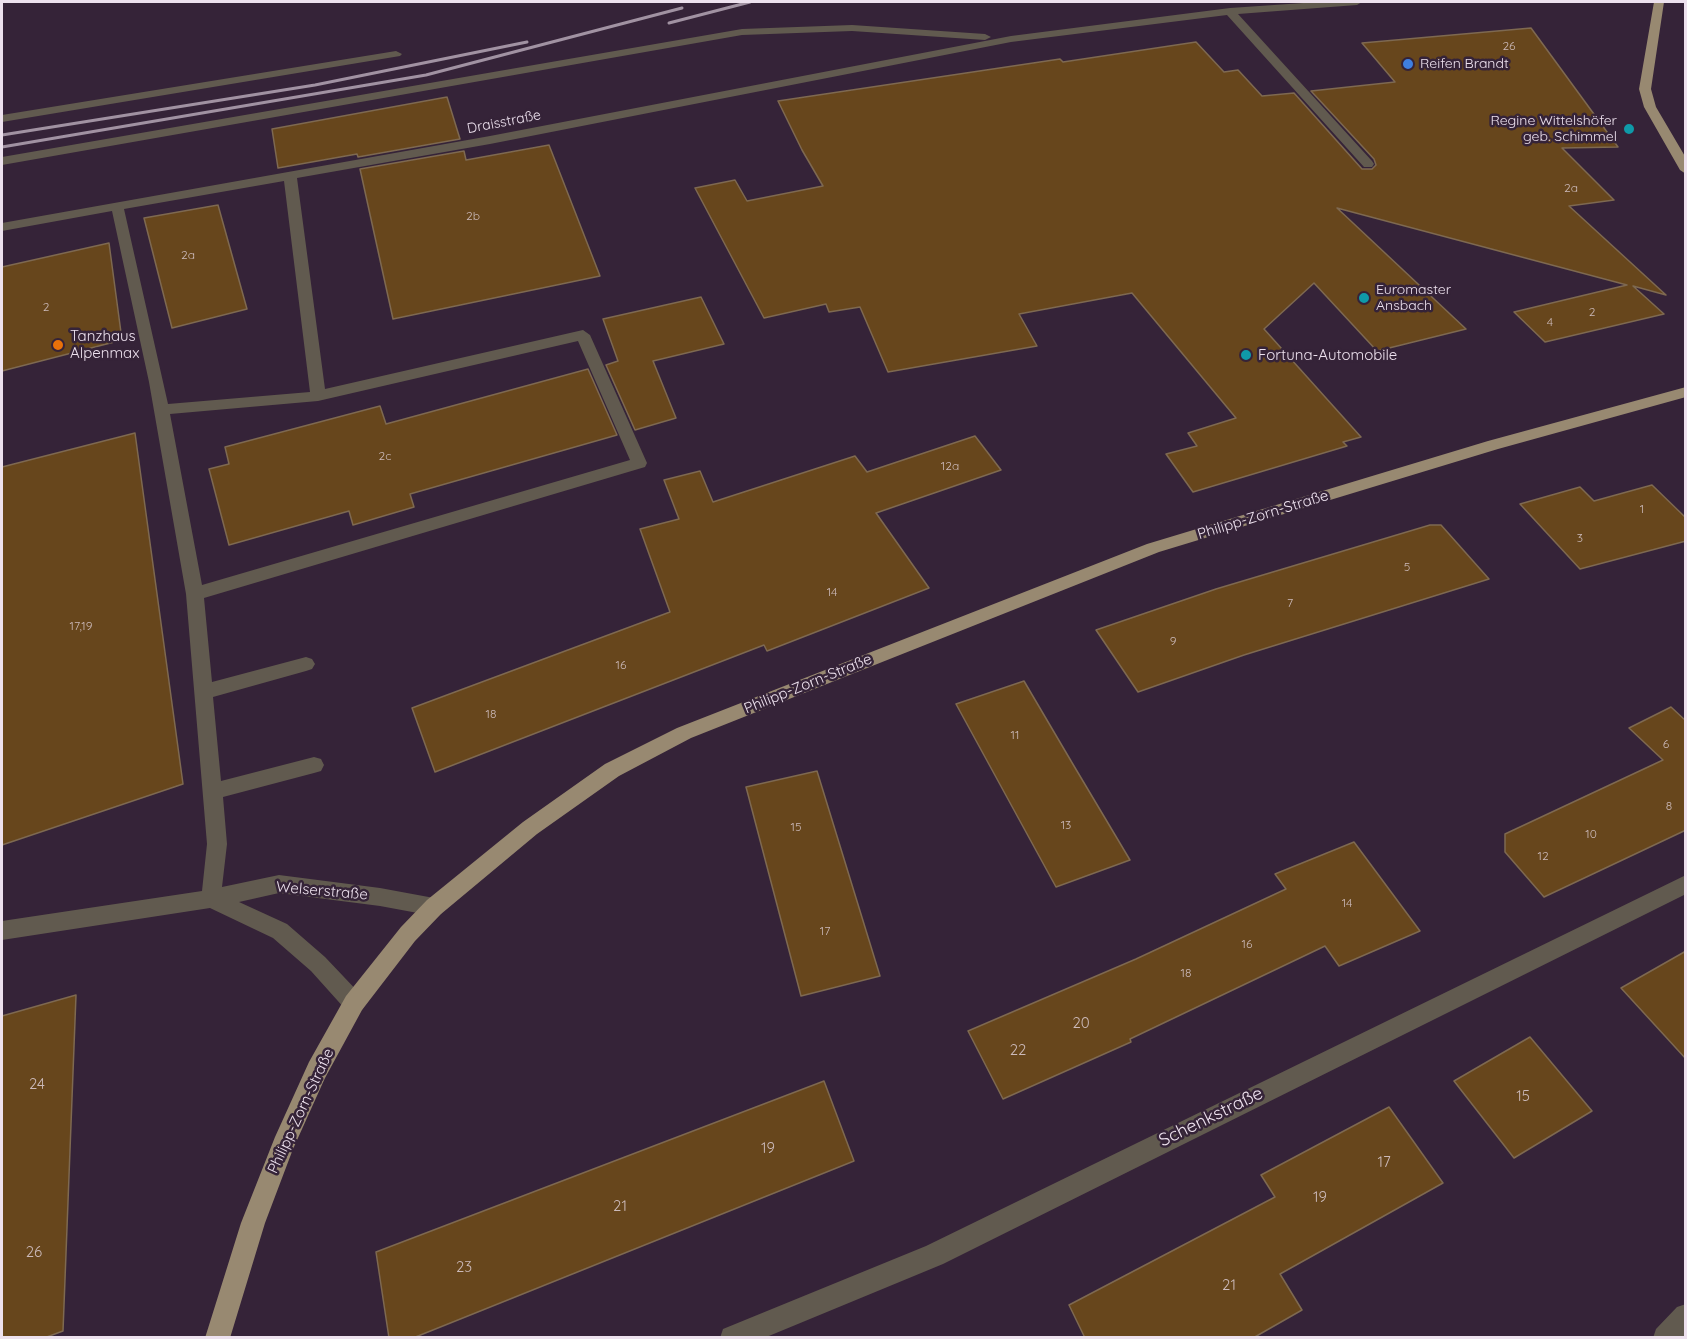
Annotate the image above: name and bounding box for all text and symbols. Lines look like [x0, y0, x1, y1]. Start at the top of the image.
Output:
house number: 26 [1502, 39, 1516, 53]
place label: Reifen Brandt [1420, 56, 1509, 72]
marker: Reifen Brandt [1401, 57, 1415, 71]
street label: Draisstraße [466, 107, 542, 137]
place label: Regine Wittelshöfer geb. Schimmel [1490, 113, 1617, 146]
marker: Regine Wittelshöfer geb. Schimmel [1622, 122, 1636, 136]
house number: 2a [1564, 181, 1578, 195]
house number: 2b [466, 209, 480, 223]
house number: 2a [181, 248, 195, 262]
place label: Euromaster Ansbach [1376, 282, 1451, 314]
marker: Euromaster Ansbach [1357, 291, 1371, 305]
house number: 2 [43, 300, 49, 314]
house number: 2 [1589, 305, 1595, 319]
house number: 4 [1547, 315, 1553, 329]
place label: Tanzhaus Alpenmax [70, 327, 139, 362]
marker: Tanzhaus Alpenmax [51, 338, 65, 352]
place label: Fortuna-Automobile [1258, 346, 1397, 364]
marker: Fortuna-Automobile [1239, 348, 1253, 362]
house number: 2c [379, 449, 391, 463]
house number: 12a [941, 459, 959, 473]
street label: Philipp-Zorn-Straße [1195, 487, 1331, 543]
house number: 1 [1640, 502, 1644, 516]
house number: 3 [1577, 531, 1583, 545]
house number: 5 [1404, 560, 1410, 574]
house number: 14 [827, 585, 837, 599]
house number: 7 [1287, 596, 1293, 610]
house number: 17,19 [70, 619, 92, 633]
house number: 9 [1170, 634, 1176, 648]
street label: Philipp-Zorn-Straße [742, 650, 874, 718]
house number: 16 [616, 658, 626, 672]
house number: 18 [486, 707, 496, 721]
house number: 11 [1011, 728, 1019, 742]
house number: 6 [1663, 737, 1669, 751]
house number: 8 [1666, 799, 1672, 813]
house number: 13 [1061, 818, 1071, 832]
house number: 15 [791, 820, 801, 834]
house number: 10 [1585, 827, 1597, 841]
house number: 12 [1537, 849, 1549, 863]
street label: Welserstraße [275, 878, 369, 904]
house number: 14 [1342, 896, 1352, 910]
house number: 17 [820, 924, 830, 938]
house number: 16 [1242, 937, 1252, 951]
house number: 18 [1181, 966, 1191, 980]
house number: 20 [1072, 1014, 1090, 1032]
house number: 22 [1010, 1041, 1026, 1059]
street label: Philipp-Zorn-Straße [264, 1046, 338, 1176]
house number: 24 [29, 1075, 45, 1093]
street label: Schenkstraße [1155, 1083, 1267, 1151]
house number: 15 [1516, 1087, 1530, 1105]
house number: 19 [761, 1139, 775, 1157]
house number: 17 [1377, 1153, 1391, 1171]
house number: 19 [1313, 1188, 1327, 1206]
house number: 21 [613, 1197, 627, 1215]
house number: 26 [26, 1243, 42, 1261]
house number: 23 [456, 1258, 472, 1276]
house number: 21 [1222, 1276, 1236, 1294]

